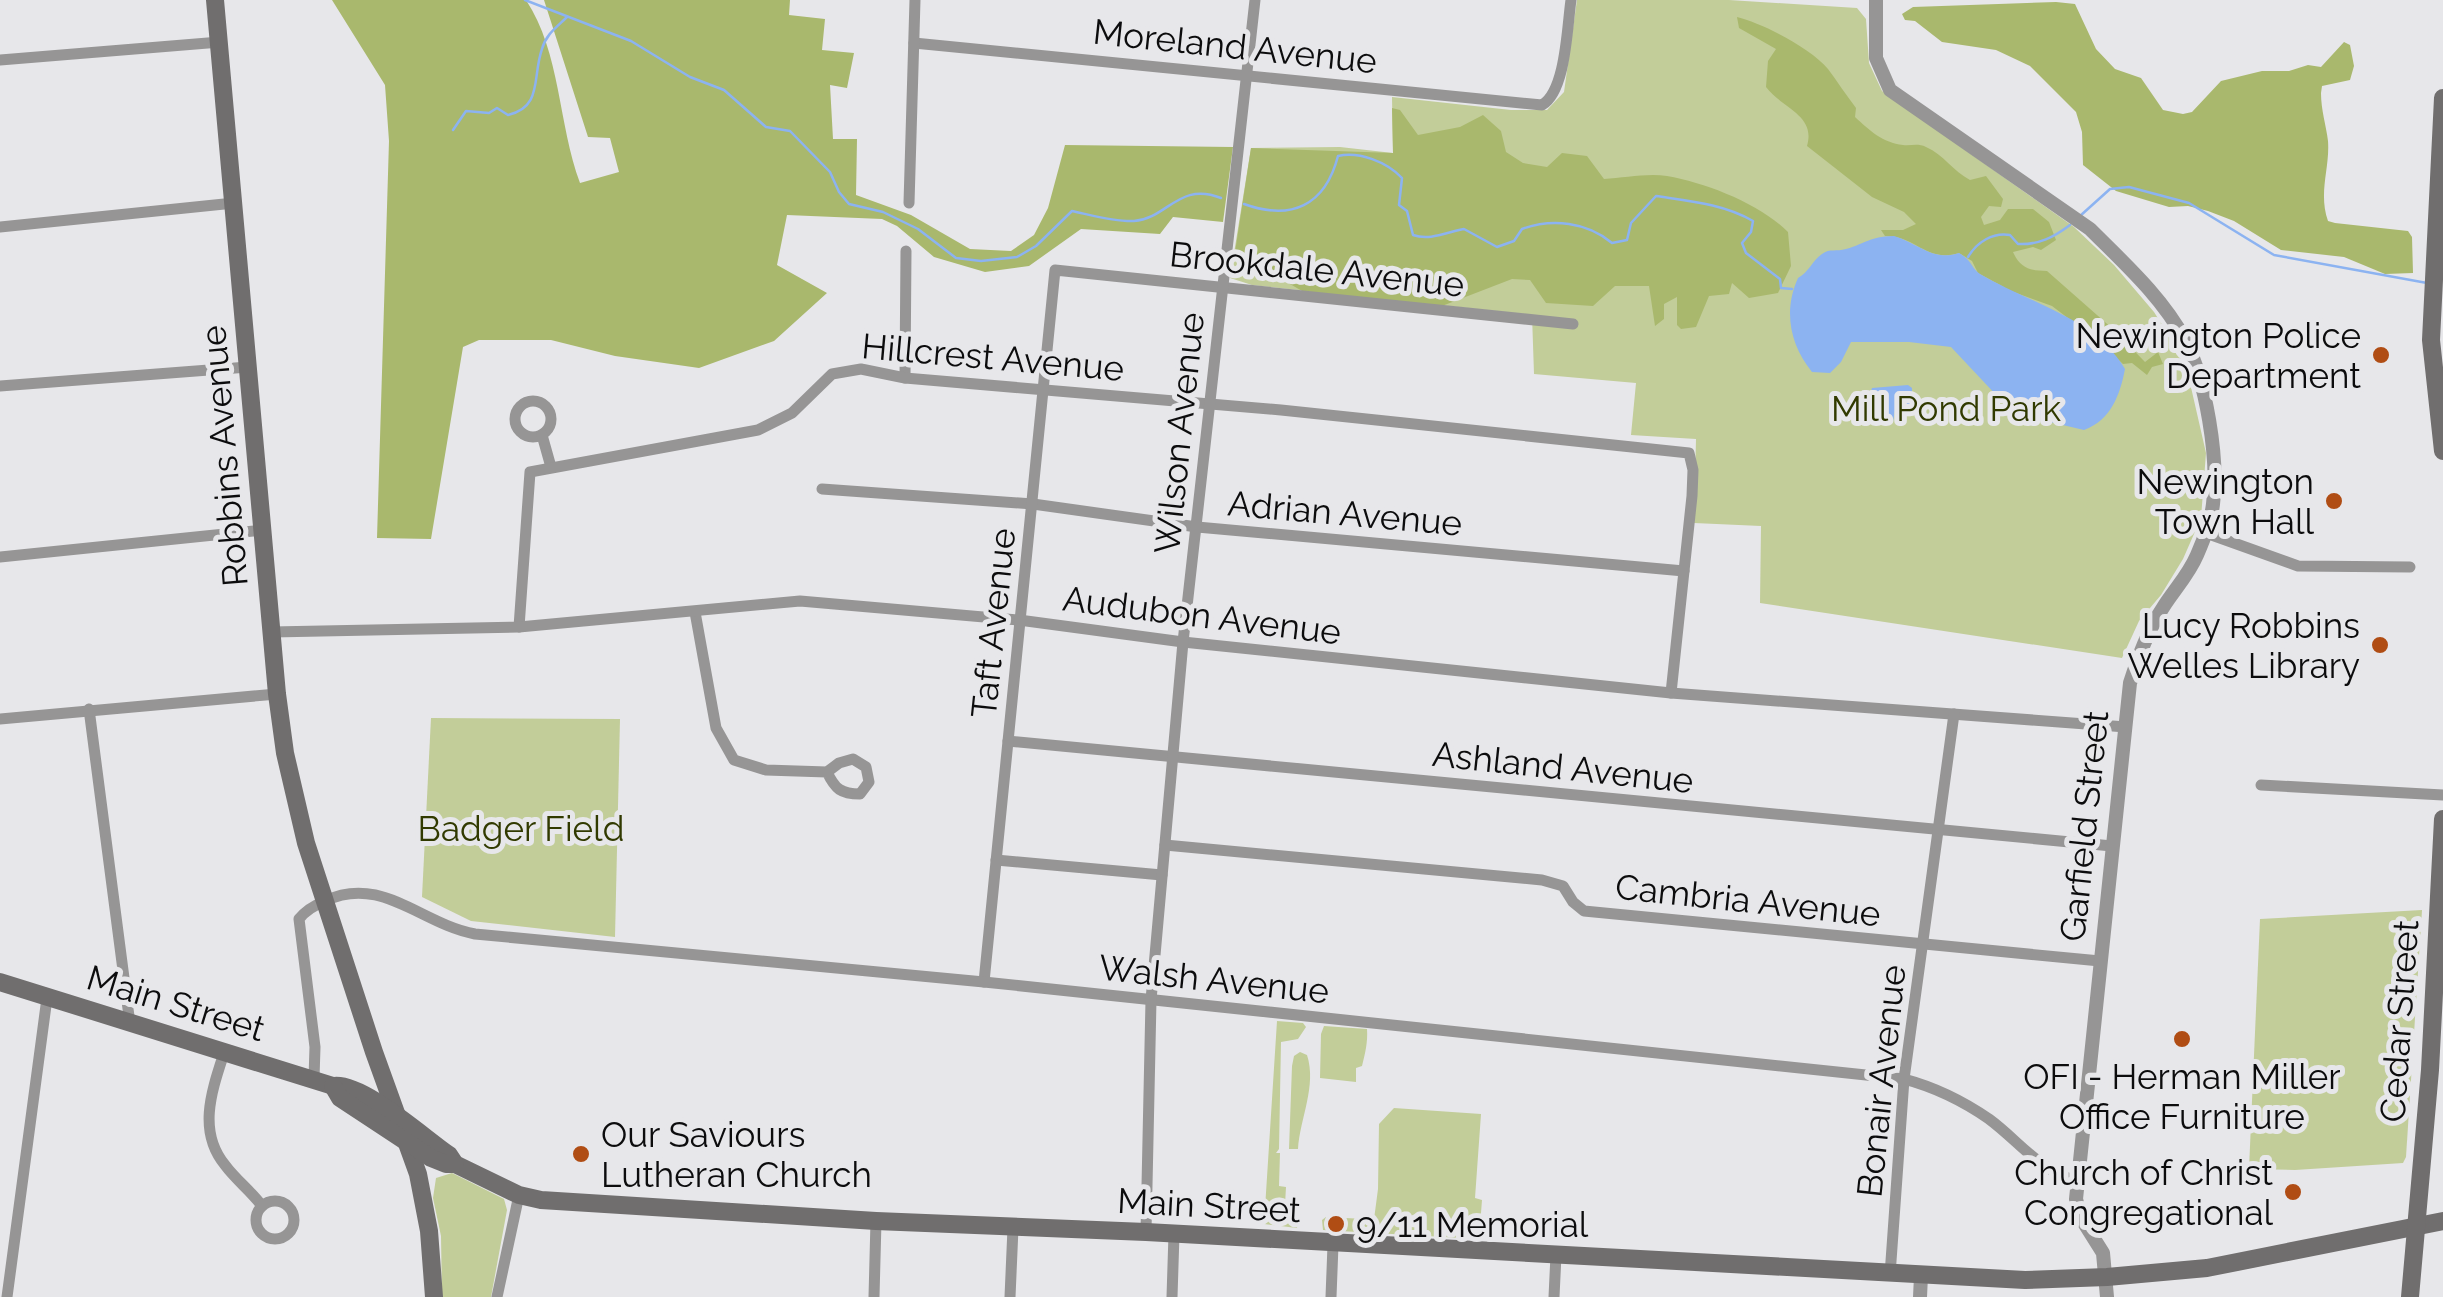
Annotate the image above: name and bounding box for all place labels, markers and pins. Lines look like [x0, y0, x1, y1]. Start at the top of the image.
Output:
place label: Newington Police Department [2076, 315, 2361, 396]
marker: Newington Police Department [2370, 344, 2392, 366]
place label: Newington Town Hall [2136, 461, 2314, 542]
marker: Newington Town Hall [2323, 490, 2345, 512]
place label: Lucy Robbins Welles Library [2128, 605, 2360, 686]
marker: Lucy Robbins Welles Library [2369, 634, 2391, 656]
marker: OFI - Herman Miller Office Furniture [2171, 1028, 2193, 1050]
place label: OFI - Herman Miller Office Furniture [2023, 1056, 2341, 1137]
place label: Our Saviours Lutheran Church [601, 1114, 872, 1195]
marker: Our Saviours Lutheran Church [570, 1143, 592, 1165]
place label: Church of Christ Congregational [2014, 1152, 2273, 1233]
marker: Church of Christ Congregational [2282, 1181, 2304, 1203]
place label: 9/11 Memorial [1356, 1204, 1589, 1245]
marker: 9/11 Memorial [1325, 1213, 1347, 1235]

